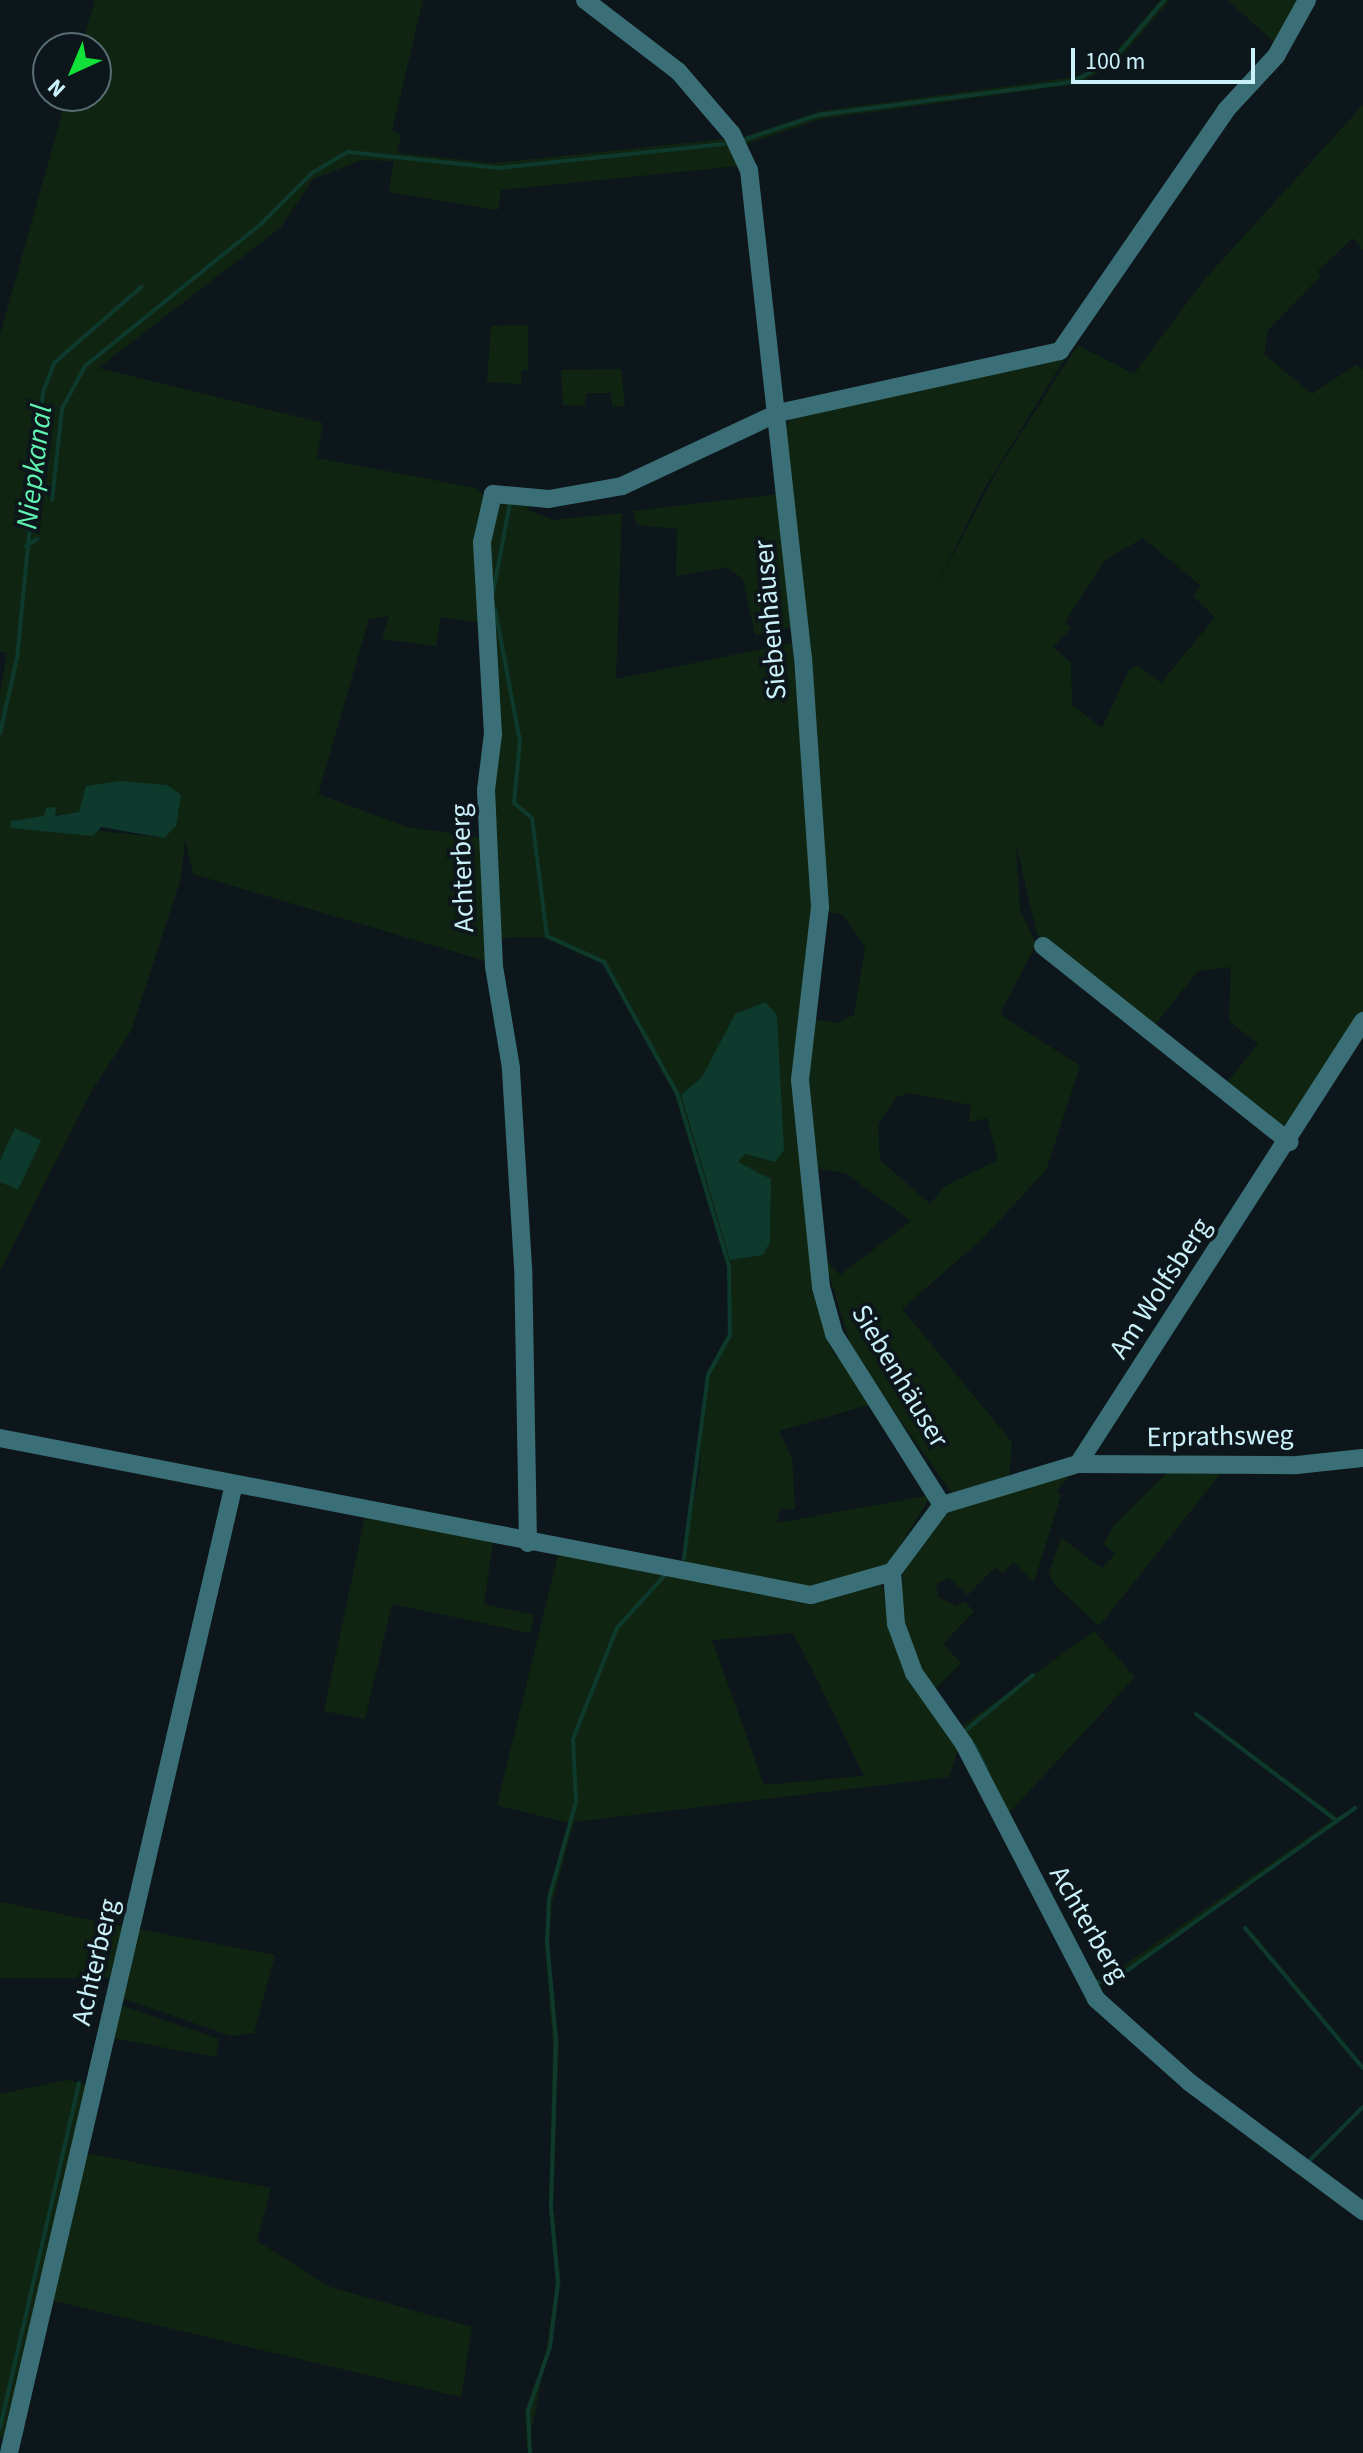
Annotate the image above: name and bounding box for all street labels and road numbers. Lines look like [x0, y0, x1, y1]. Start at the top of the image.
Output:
street label: Siebenhäuser [746, 539, 794, 701]
street label: Achterberg [443, 803, 481, 933]
street label: Am Wolfsberg [1102, 1211, 1218, 1365]
street label: Siebenhäuser [844, 1299, 956, 1453]
street label: Erprathsweg [1146, 1418, 1294, 1454]
street label: Achterberg [1042, 1860, 1136, 1988]
street label: Achterberg [64, 1895, 126, 2029]

